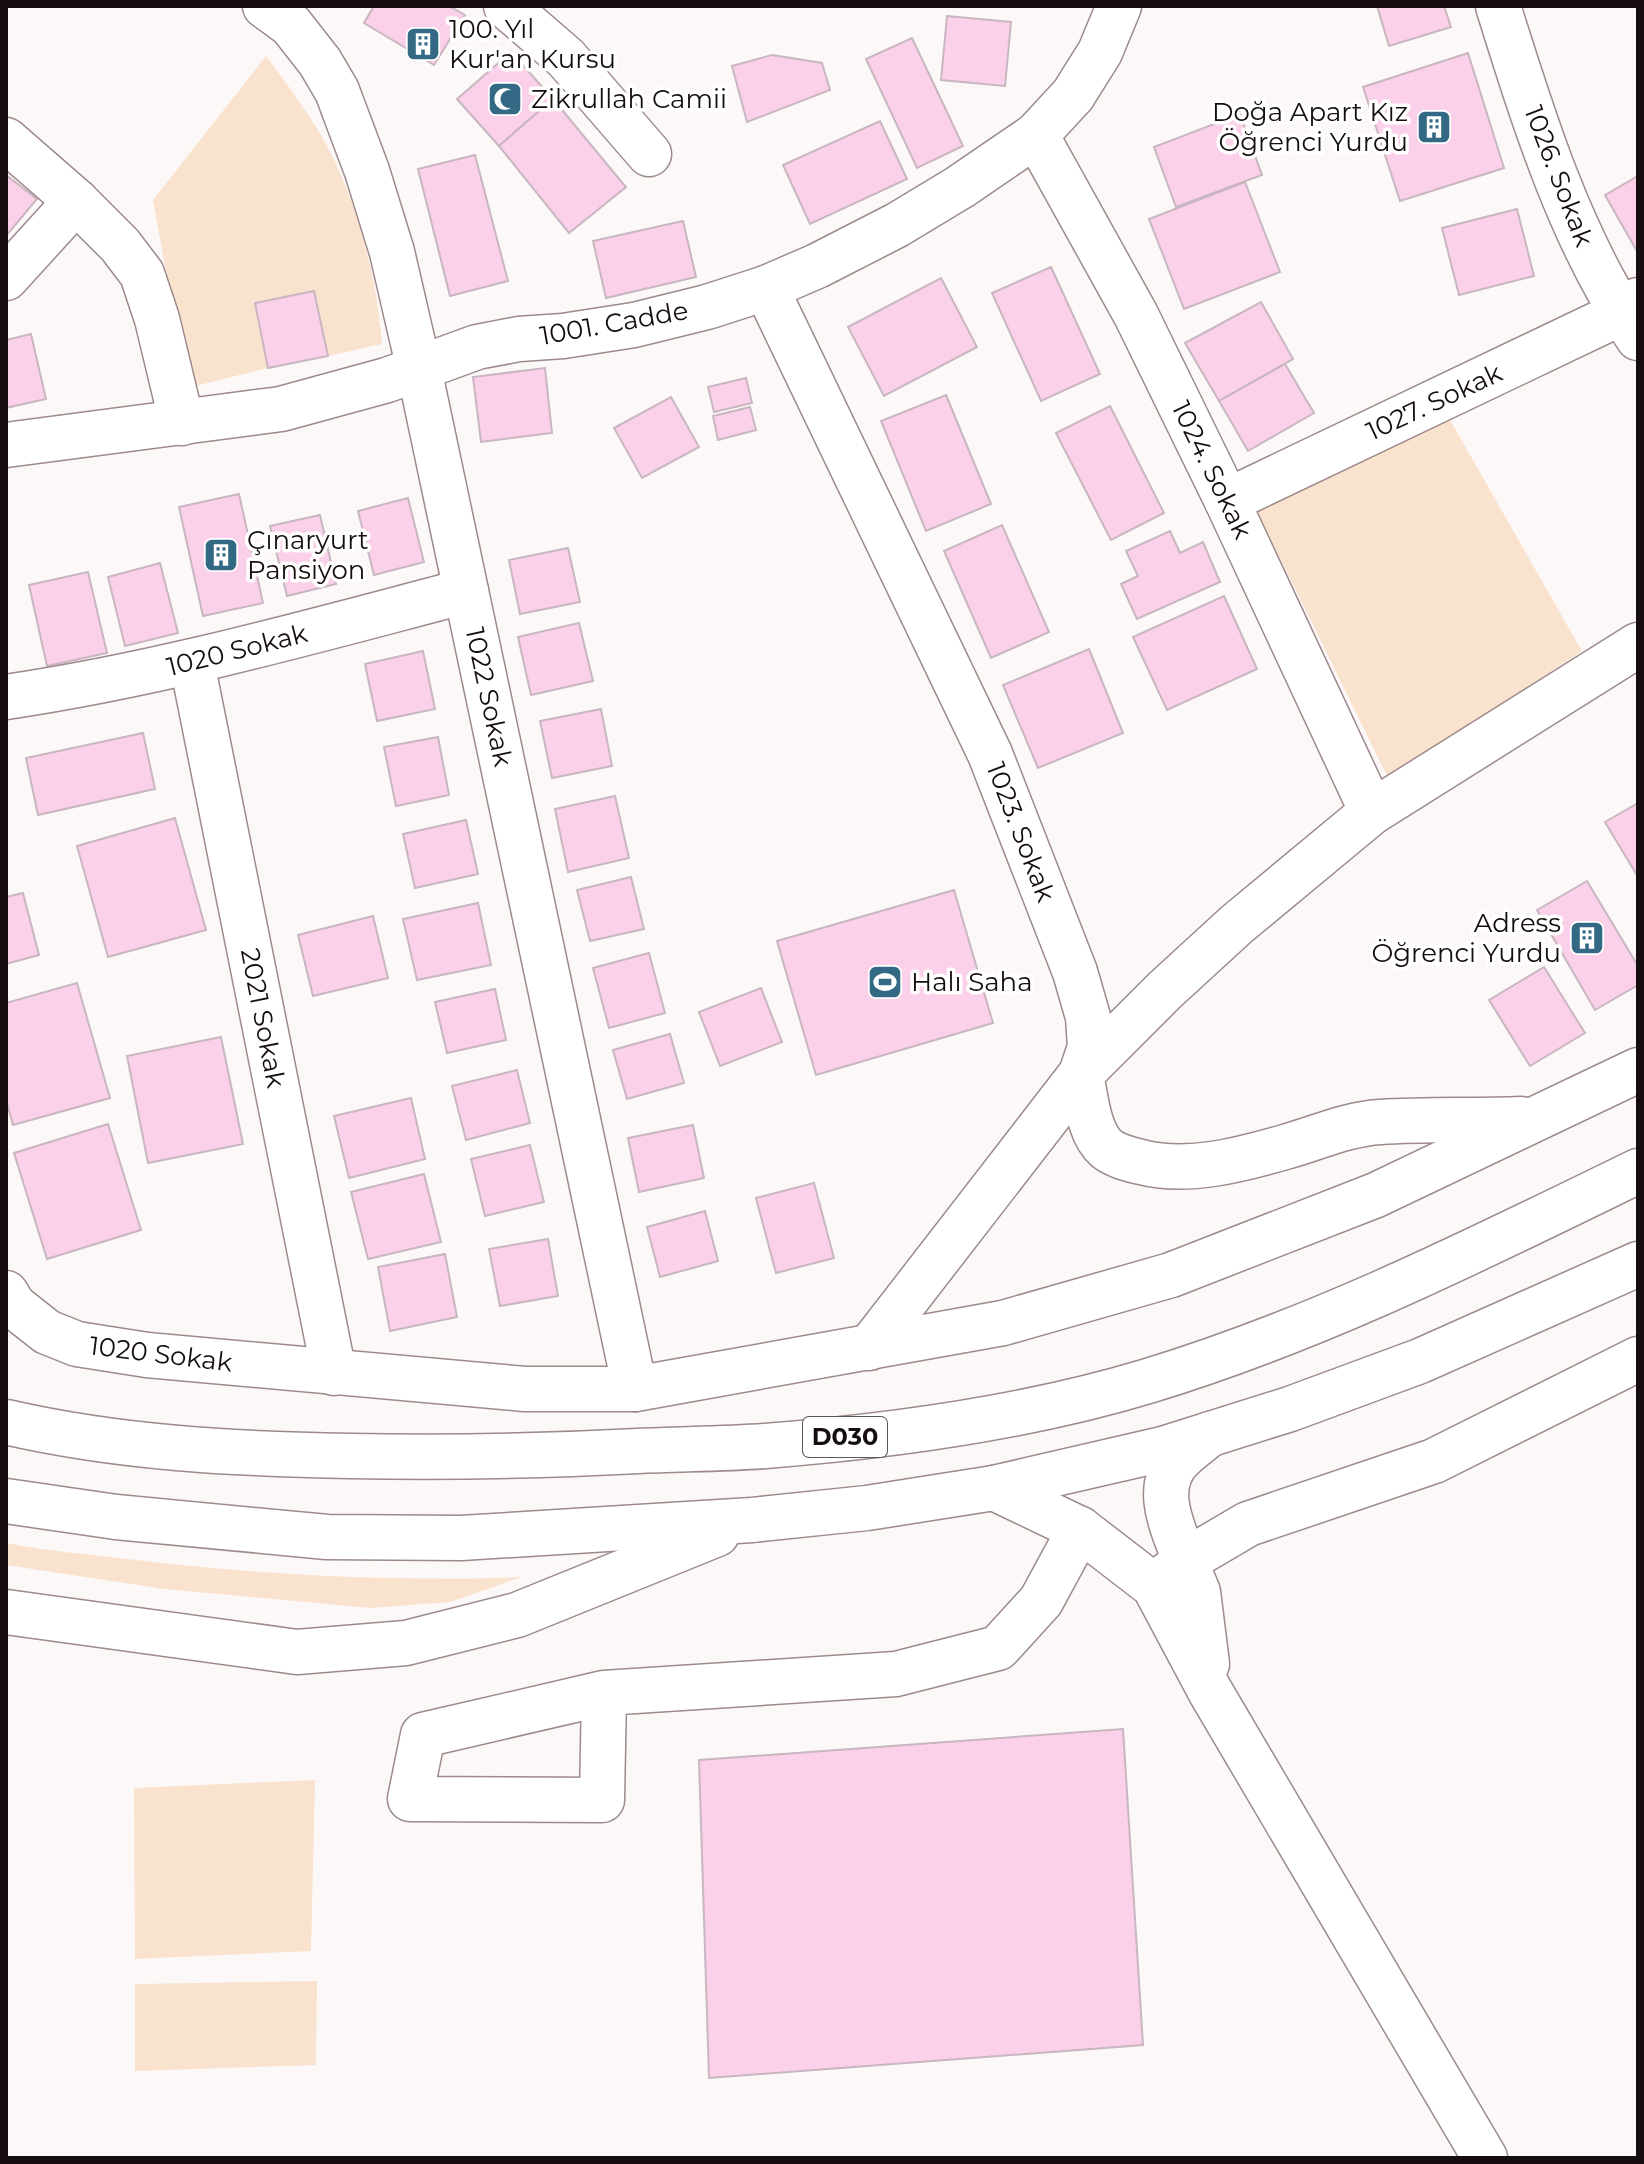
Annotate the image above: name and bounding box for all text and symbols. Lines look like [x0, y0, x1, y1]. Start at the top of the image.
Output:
place label: 100. Yıl Kur'an Kursu [449, 13, 616, 75]
building icon: 100. Yıl Kur'an Kursu [404, 25, 442, 63]
mosque icon: Zikrullah Camii [486, 80, 524, 118]
place label: Zikrullah Camii [531, 83, 727, 115]
place label: Doğa Apart Kız Öğrenci Yurdu [1212, 96, 1408, 158]
street label: 1026. Sokak [1518, 101, 1601, 251]
building icon: Doğa Apart Kız Öğrenci Yurdu [1415, 108, 1453, 146]
street label: 1001. Cadde [537, 294, 691, 352]
street label: 1027. Sokak [1361, 356, 1507, 447]
street label: 1024. Sokak [1165, 396, 1259, 545]
place label: Çınaryurt Pansiyon [247, 524, 369, 586]
building icon: Çınaryurt Pansiyon [202, 536, 240, 574]
street label: 1020 Sokak [163, 617, 311, 683]
street label: 1022 Sokak [459, 625, 519, 770]
street label: 1023. Sokak [980, 758, 1062, 907]
place label: Adress Öğrenci Yurdu [1371, 907, 1561, 969]
building icon: Adress Öğrenci Yurdu [1568, 919, 1606, 957]
street label: 2021 Sokak [234, 946, 292, 1091]
sports icon: Halı Saha [866, 963, 904, 1001]
place label: Halı Saha [911, 966, 1033, 998]
street label: 1020 Sokak [88, 1329, 235, 1379]
road number: D030 [803, 1417, 887, 1457]

